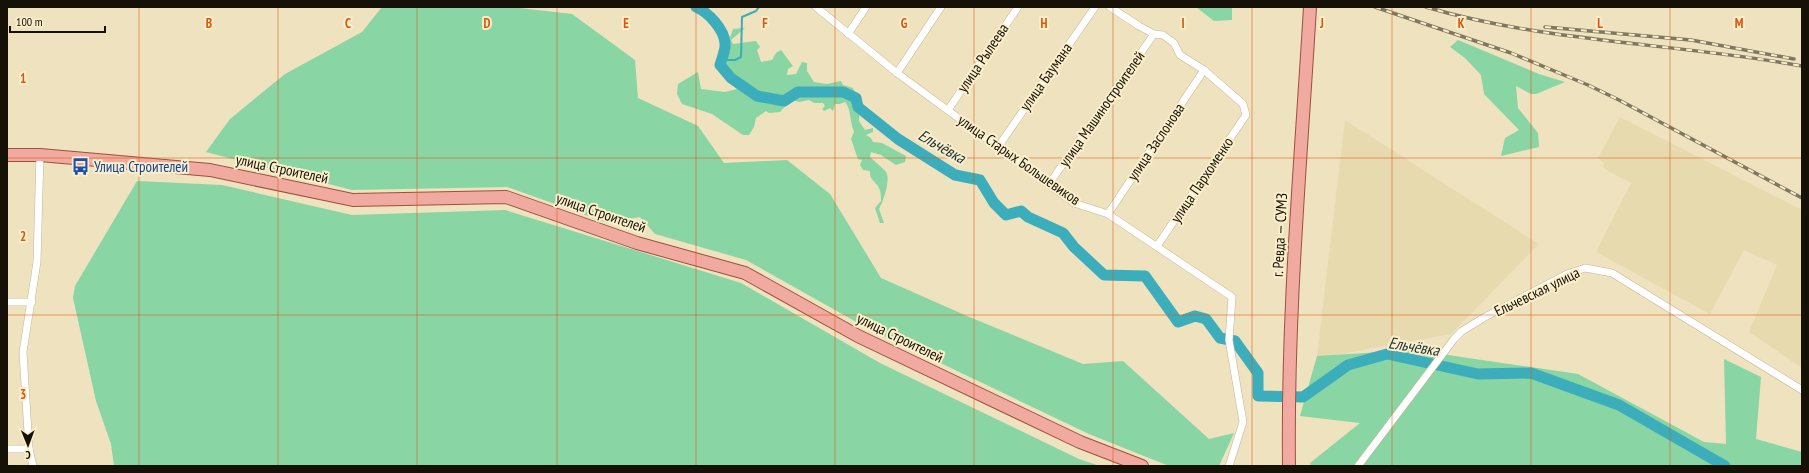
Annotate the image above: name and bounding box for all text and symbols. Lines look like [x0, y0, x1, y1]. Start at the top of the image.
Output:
scale bar [10, 8, 105, 34]
text: 100 m [16, 14, 43, 29]
text: B [206, 15, 212, 32]
text: C [345, 15, 351, 32]
text: D [484, 15, 491, 32]
text: E [623, 15, 629, 32]
text: F [762, 15, 768, 32]
text: G [901, 15, 908, 32]
text: H [1041, 15, 1048, 32]
text: I [1181, 15, 1185, 32]
text: J [1319, 15, 1324, 32]
text: K [1458, 15, 1465, 32]
text: L [1597, 15, 1603, 32]
text: M [1735, 15, 1744, 32]
street label: улица Рылеева [953, 20, 1013, 96]
street label: улица Баумана [1015, 39, 1076, 114]
street label: улица Машиностроителей [1055, 47, 1149, 170]
text: 1 [20, 70, 26, 87]
street label: улица Заслонова [1123, 99, 1188, 184]
street label: улица Старых Большевиков [954, 110, 1084, 209]
water label: Ельчёвка [915, 125, 970, 168]
street label: улица Пархоменко [1166, 133, 1237, 226]
street label: улица Строителей [234, 149, 330, 188]
bus stop icon: Улица Строителей [71, 157, 91, 177]
place label: Улица Строителей [94, 157, 188, 176]
street label: улица Строителей [554, 188, 649, 237]
street label: г. Ревда — СУМЗ [1268, 193, 1291, 277]
text: 2 [20, 228, 26, 245]
street label: Ельчевская улица [1491, 263, 1583, 320]
street label: улица Строителей [854, 308, 947, 367]
water label: Ельчёвка [1387, 332, 1442, 360]
text: 3 [20, 386, 26, 403]
north arrow [8, 425, 48, 465]
text: С [26, 448, 31, 462]

